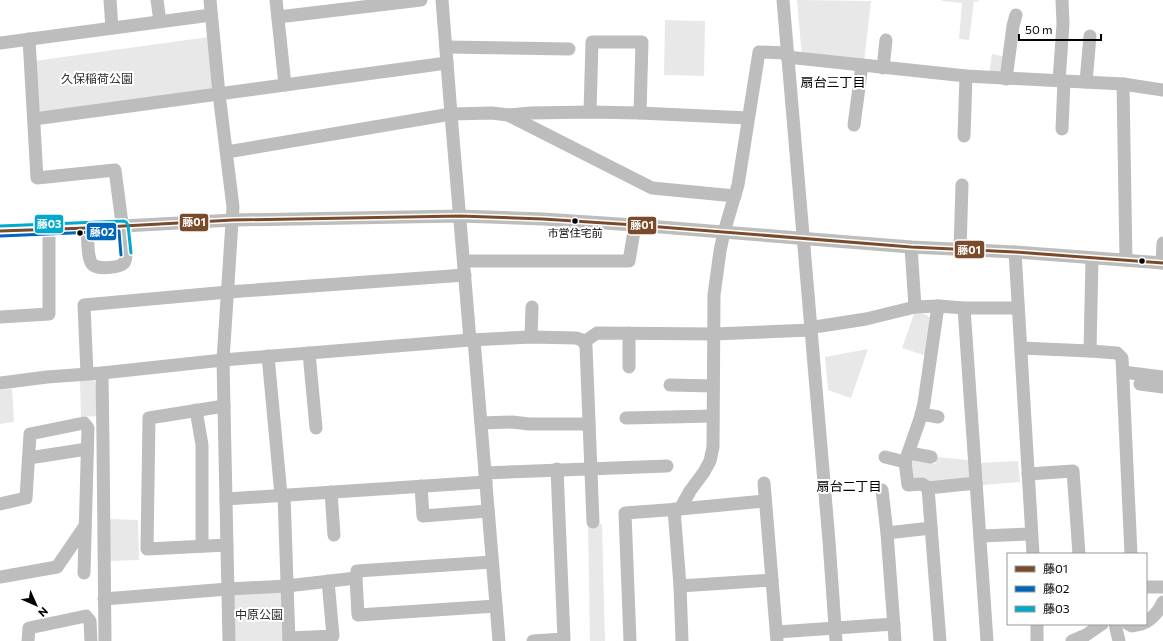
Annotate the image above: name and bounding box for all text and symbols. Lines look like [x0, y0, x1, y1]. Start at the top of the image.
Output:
scale bar [1019, 16, 1101, 42]
text: 50 m [1025, 22, 1053, 36]
park label: 久保稲荷公園 [61, 71, 133, 85]
district label: 扇台三丁目 [800, 74, 866, 90]
line badge: 藤01 [179, 213, 209, 232]
line badge: 藤03 [34, 214, 64, 234]
text: 藤01 [182, 215, 206, 228]
marker: 市営住宅前 [570, 216, 580, 226]
line badge: 藤01 [627, 216, 657, 235]
text: 藤03 [37, 217, 61, 230]
text: 藤01 [630, 218, 654, 231]
line badge: 藤02 [86, 222, 117, 241]
text: 藤02 [90, 225, 114, 238]
place label: 市営住宅前 [548, 226, 603, 239]
unlabelled marker [75, 228, 85, 238]
line badge: 藤01 [954, 240, 985, 259]
text: 藤01 [957, 243, 981, 256]
unlabelled marker [1137, 256, 1147, 266]
district label: 扇台二丁目 [816, 478, 882, 494]
legend [1007, 553, 1147, 625]
text: 藤01 [1043, 561, 1068, 575]
text: 藤02 [1043, 581, 1070, 595]
north arrow [16, 585, 56, 625]
text: 藤03 [1043, 601, 1070, 615]
text: N [36, 605, 51, 620]
park label: 中原公園 [235, 607, 283, 621]

